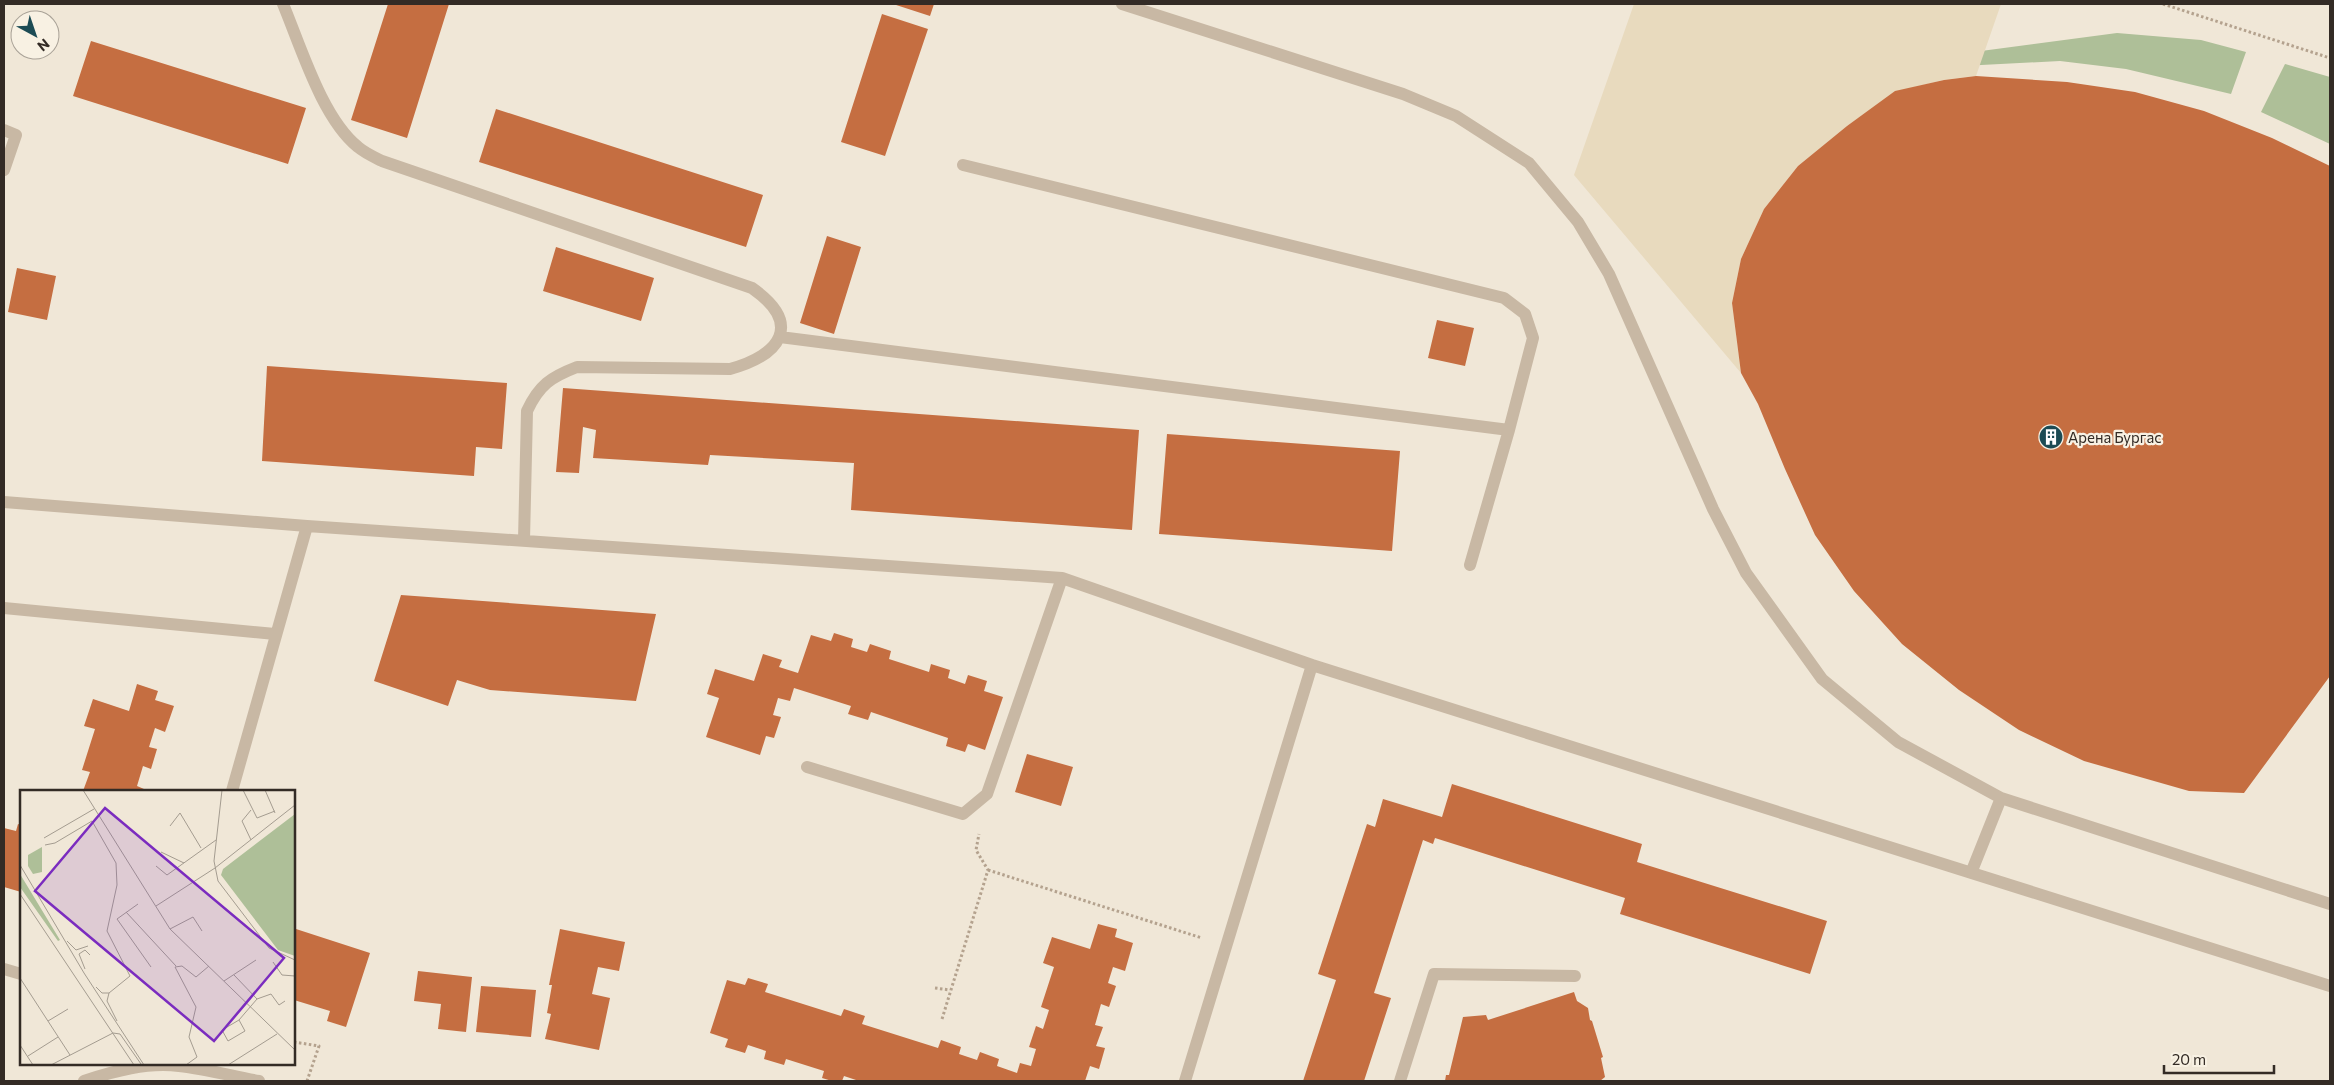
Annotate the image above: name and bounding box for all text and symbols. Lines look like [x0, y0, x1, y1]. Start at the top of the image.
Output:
north arrow [10, 10, 60, 60]
text: N [34, 35, 53, 55]
building icon: Арена Бургас [2038, 424, 2064, 450]
place label: Арена Бургас [2068, 428, 2162, 446]
inset map [20, 790, 295, 1065]
scale bar [2164, 1042, 2274, 1074]
text: 20 m [2172, 1050, 2206, 1068]

